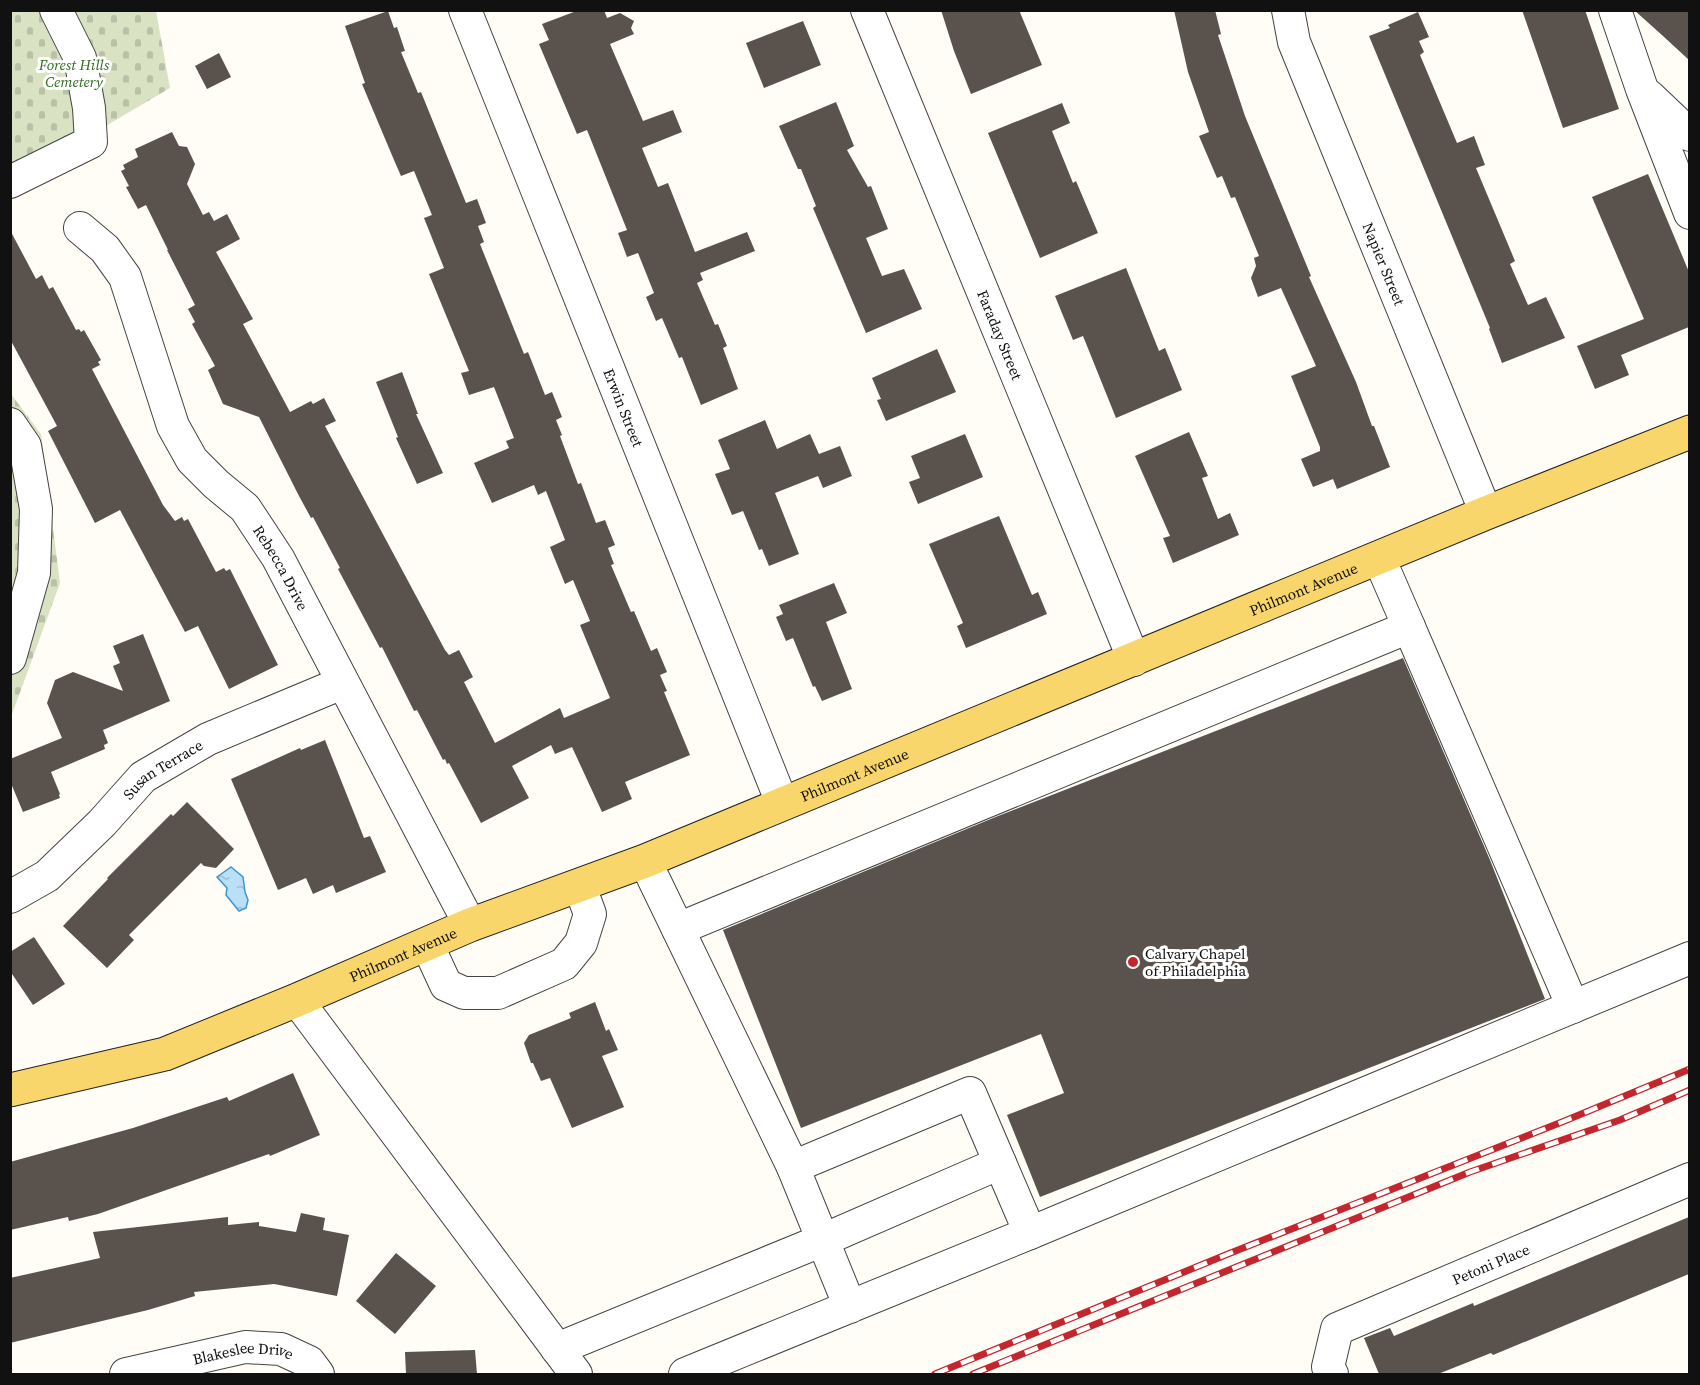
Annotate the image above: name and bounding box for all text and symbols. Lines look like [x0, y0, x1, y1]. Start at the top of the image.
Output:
park label: Forest Hills Cemetery [38, 54, 110, 92]
street label: Napier Street [1358, 219, 1411, 308]
street label: Faraday Street [973, 287, 1028, 383]
street label: Erwin Street [599, 365, 649, 450]
street label: Rebecca Drive [248, 521, 314, 614]
street label: Philmont Avenue [1246, 557, 1361, 620]
street label: Susan Terrace [118, 734, 207, 804]
street label: Philmont Avenue [797, 743, 912, 806]
street label: Philmont Avenue [346, 921, 460, 987]
place label: Calvary Chapel of Philadelphia [1145, 943, 1247, 981]
marker: Calvary Chapel of Philadelphia [1126, 955, 1140, 969]
street label: Petoni Place [1449, 1238, 1533, 1289]
street label: Blakeslee Drive [191, 1336, 298, 1369]

